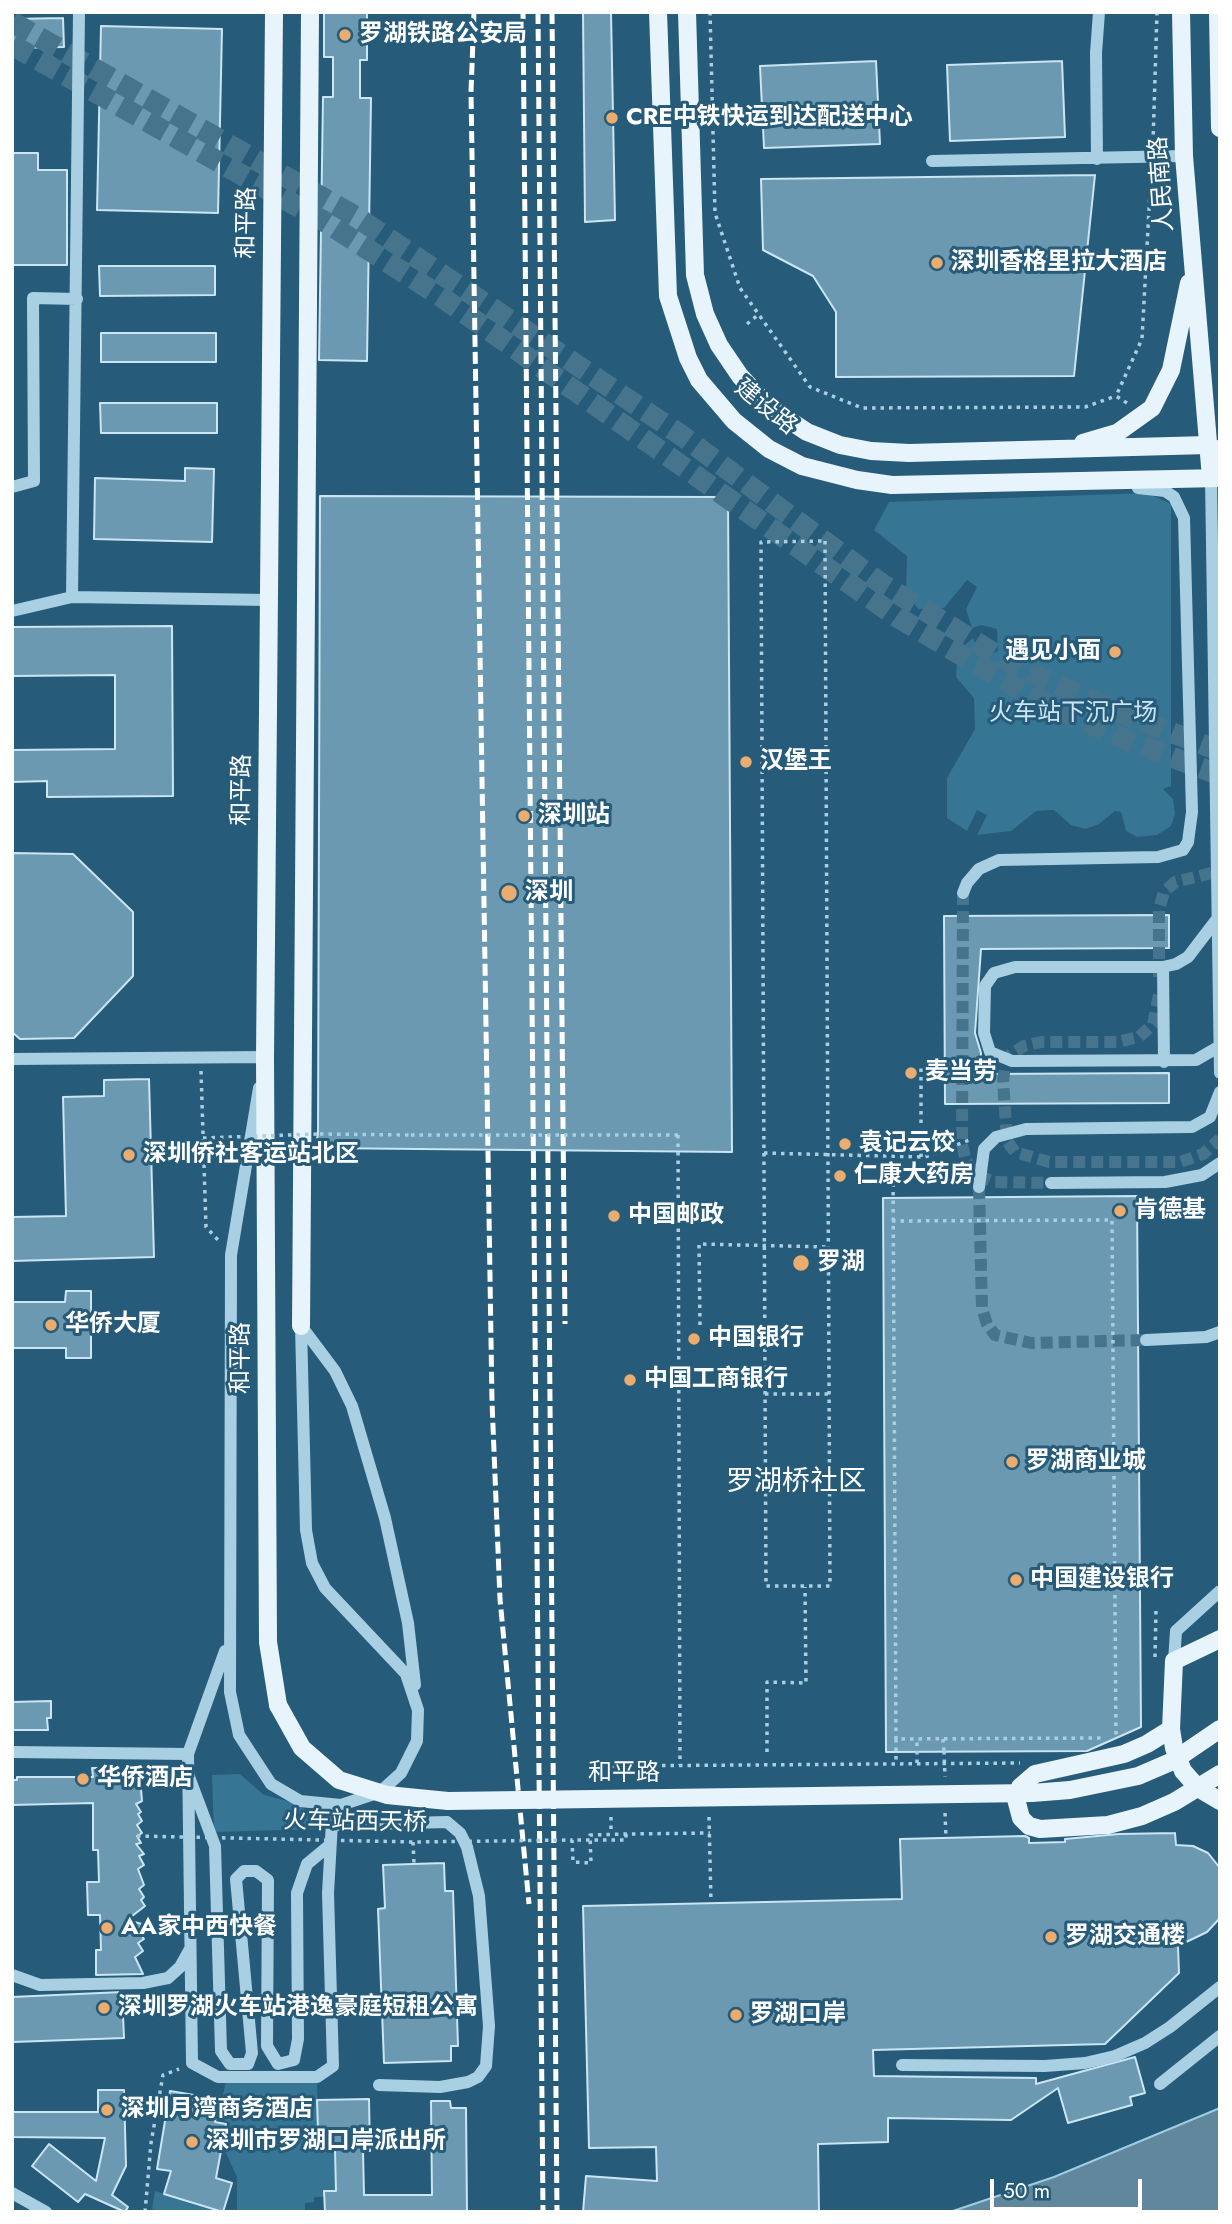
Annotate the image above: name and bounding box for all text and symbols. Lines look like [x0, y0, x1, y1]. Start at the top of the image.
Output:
place label: 罗湖铁路公安局 [359, 21, 527, 49]
marker: 罗湖铁路公安局 [337, 27, 353, 43]
place label: CRE中铁快运到达配送中心 [626, 104, 913, 132]
marker: CRE中铁快运到达配送中心 [604, 110, 620, 126]
street label: 人民南路 [1145, 135, 1181, 233]
street label: 和平路 [233, 187, 263, 259]
place label: 深圳香格里拉大酒店 [951, 249, 1167, 277]
marker: 深圳香格里拉大酒店 [929, 255, 945, 271]
street label: 建设路 [728, 374, 802, 442]
place label: 遇见小面 [1005, 638, 1101, 666]
marker: 遇见小面 [1107, 644, 1123, 660]
park label: 火车站下沉广场 [989, 700, 1157, 728]
place label: 汉堡王 [760, 748, 832, 776]
street label: 和平路 [228, 754, 258, 826]
marker: 汉堡王 [738, 754, 754, 770]
place label: 深圳站 [538, 802, 610, 830]
marker: 深圳站 [516, 808, 532, 824]
place label: 深圳 [525, 879, 573, 907]
marker: 深圳 [499, 883, 519, 903]
place label: 麦当劳 [925, 1059, 997, 1087]
marker: 麦当劳 [903, 1065, 919, 1081]
place label: 袁记云饺 [859, 1130, 955, 1158]
marker: 袁记云饺 [837, 1136, 853, 1152]
place label: 深圳侨社客运站北区 [143, 1141, 359, 1169]
marker: 深圳侨社客运站北区 [121, 1147, 137, 1163]
place label: 仁康大药房 [854, 1162, 974, 1190]
marker: 仁康大药房 [832, 1168, 848, 1184]
place label: 肯德基 [1134, 1197, 1206, 1225]
place label: 中国邮政 [628, 1202, 724, 1230]
marker: 肯德基 [1112, 1203, 1128, 1219]
marker: 中国邮政 [606, 1208, 622, 1224]
place label: 罗湖 [817, 1249, 865, 1277]
marker: 罗湖 [791, 1253, 811, 1273]
place label: 华侨大厦 [65, 1311, 161, 1339]
marker: 华侨大厦 [43, 1317, 59, 1333]
street label: 和平路 [228, 1322, 256, 1394]
place label: 中国银行 [708, 1325, 804, 1353]
marker: 中国银行 [686, 1331, 702, 1347]
place label: 中国工商银行 [644, 1366, 788, 1394]
marker: 中国工商银行 [622, 1372, 638, 1388]
place label: 罗湖商业城 [1026, 1448, 1146, 1476]
marker: 罗湖商业城 [1004, 1454, 1020, 1470]
district label: 罗湖桥社区 [726, 1466, 866, 1500]
place label: 中国建设银行 [1030, 1566, 1174, 1594]
marker: 中国建设银行 [1008, 1572, 1024, 1588]
street label: 和平路 [588, 1760, 660, 1788]
place label: 华侨酒店 [97, 1765, 193, 1793]
marker: 华侨酒店 [75, 1771, 91, 1787]
street label: 火车站西天桥 [283, 1807, 427, 1839]
place label: AA家中西快餐 [121, 1914, 277, 1942]
marker: AA家中西快餐 [99, 1920, 115, 1936]
place label: 罗湖交通楼 [1065, 1923, 1185, 1951]
marker: 罗湖交通楼 [1043, 1929, 1059, 1945]
place label: 深圳罗湖火车站港逸豪庭短租公寓 [118, 1994, 478, 2022]
marker: 深圳罗湖火车站港逸豪庭短租公寓 [96, 2000, 112, 2016]
place label: 罗湖口岸 [750, 2001, 846, 2029]
marker: 罗湖口岸 [728, 2007, 744, 2023]
place label: 深圳月湾商务酒店 [121, 2096, 313, 2124]
marker: 深圳月湾商务酒店 [99, 2102, 115, 2118]
place label: 深圳市罗湖口岸派出所 [206, 2128, 446, 2156]
marker: 深圳市罗湖口岸派出所 [184, 2134, 200, 2150]
scale bar [994, 2164, 1146, 2208]
text: 50 m [1003, 2176, 1050, 2206]

